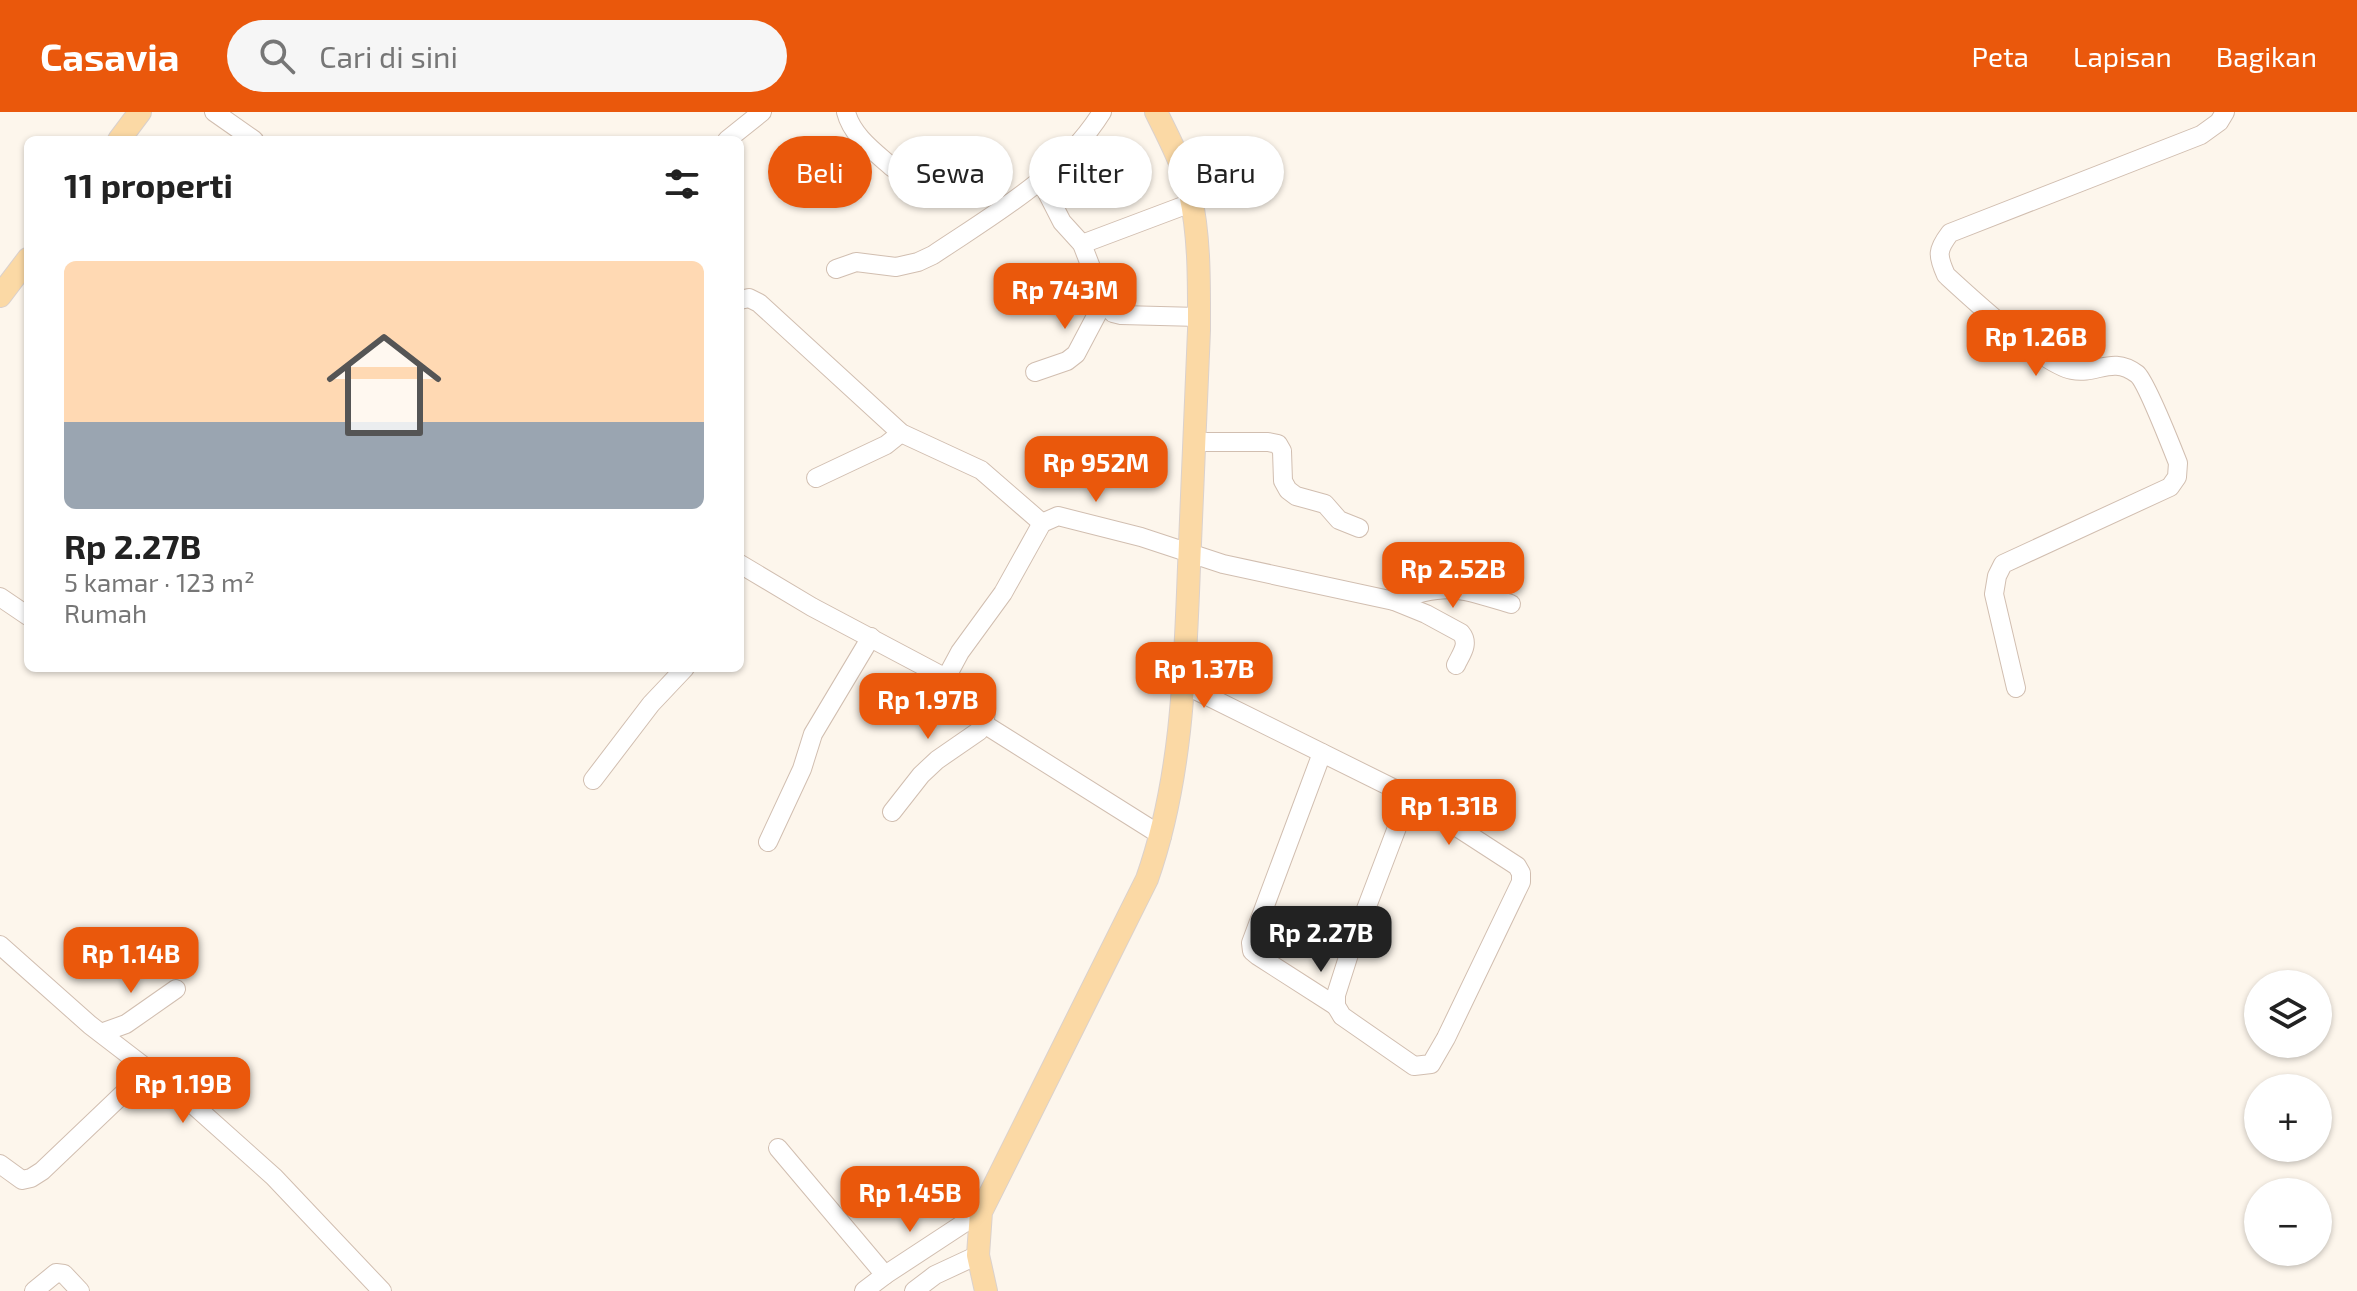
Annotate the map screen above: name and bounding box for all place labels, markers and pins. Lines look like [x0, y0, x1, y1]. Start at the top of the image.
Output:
pin: Rp 743M [991, 263, 1139, 331]
pin: Rp 1.26B [1953, 310, 2119, 378]
pin: Rp 952M [1022, 436, 1170, 504]
pin: Rp 2.52B [1370, 542, 1536, 610]
pin: Rp 1.37B [1121, 642, 1287, 710]
pin: Rp 1.97B [845, 673, 1011, 741]
pin: Rp 1.31B [1366, 779, 1532, 847]
pin: Rp 2.27B [1238, 906, 1404, 974]
pin: Rp 1.14B [48, 927, 214, 995]
pin: Rp 1.19B [100, 1057, 266, 1125]
pin: Rp 1.45B [827, 1166, 993, 1234]

